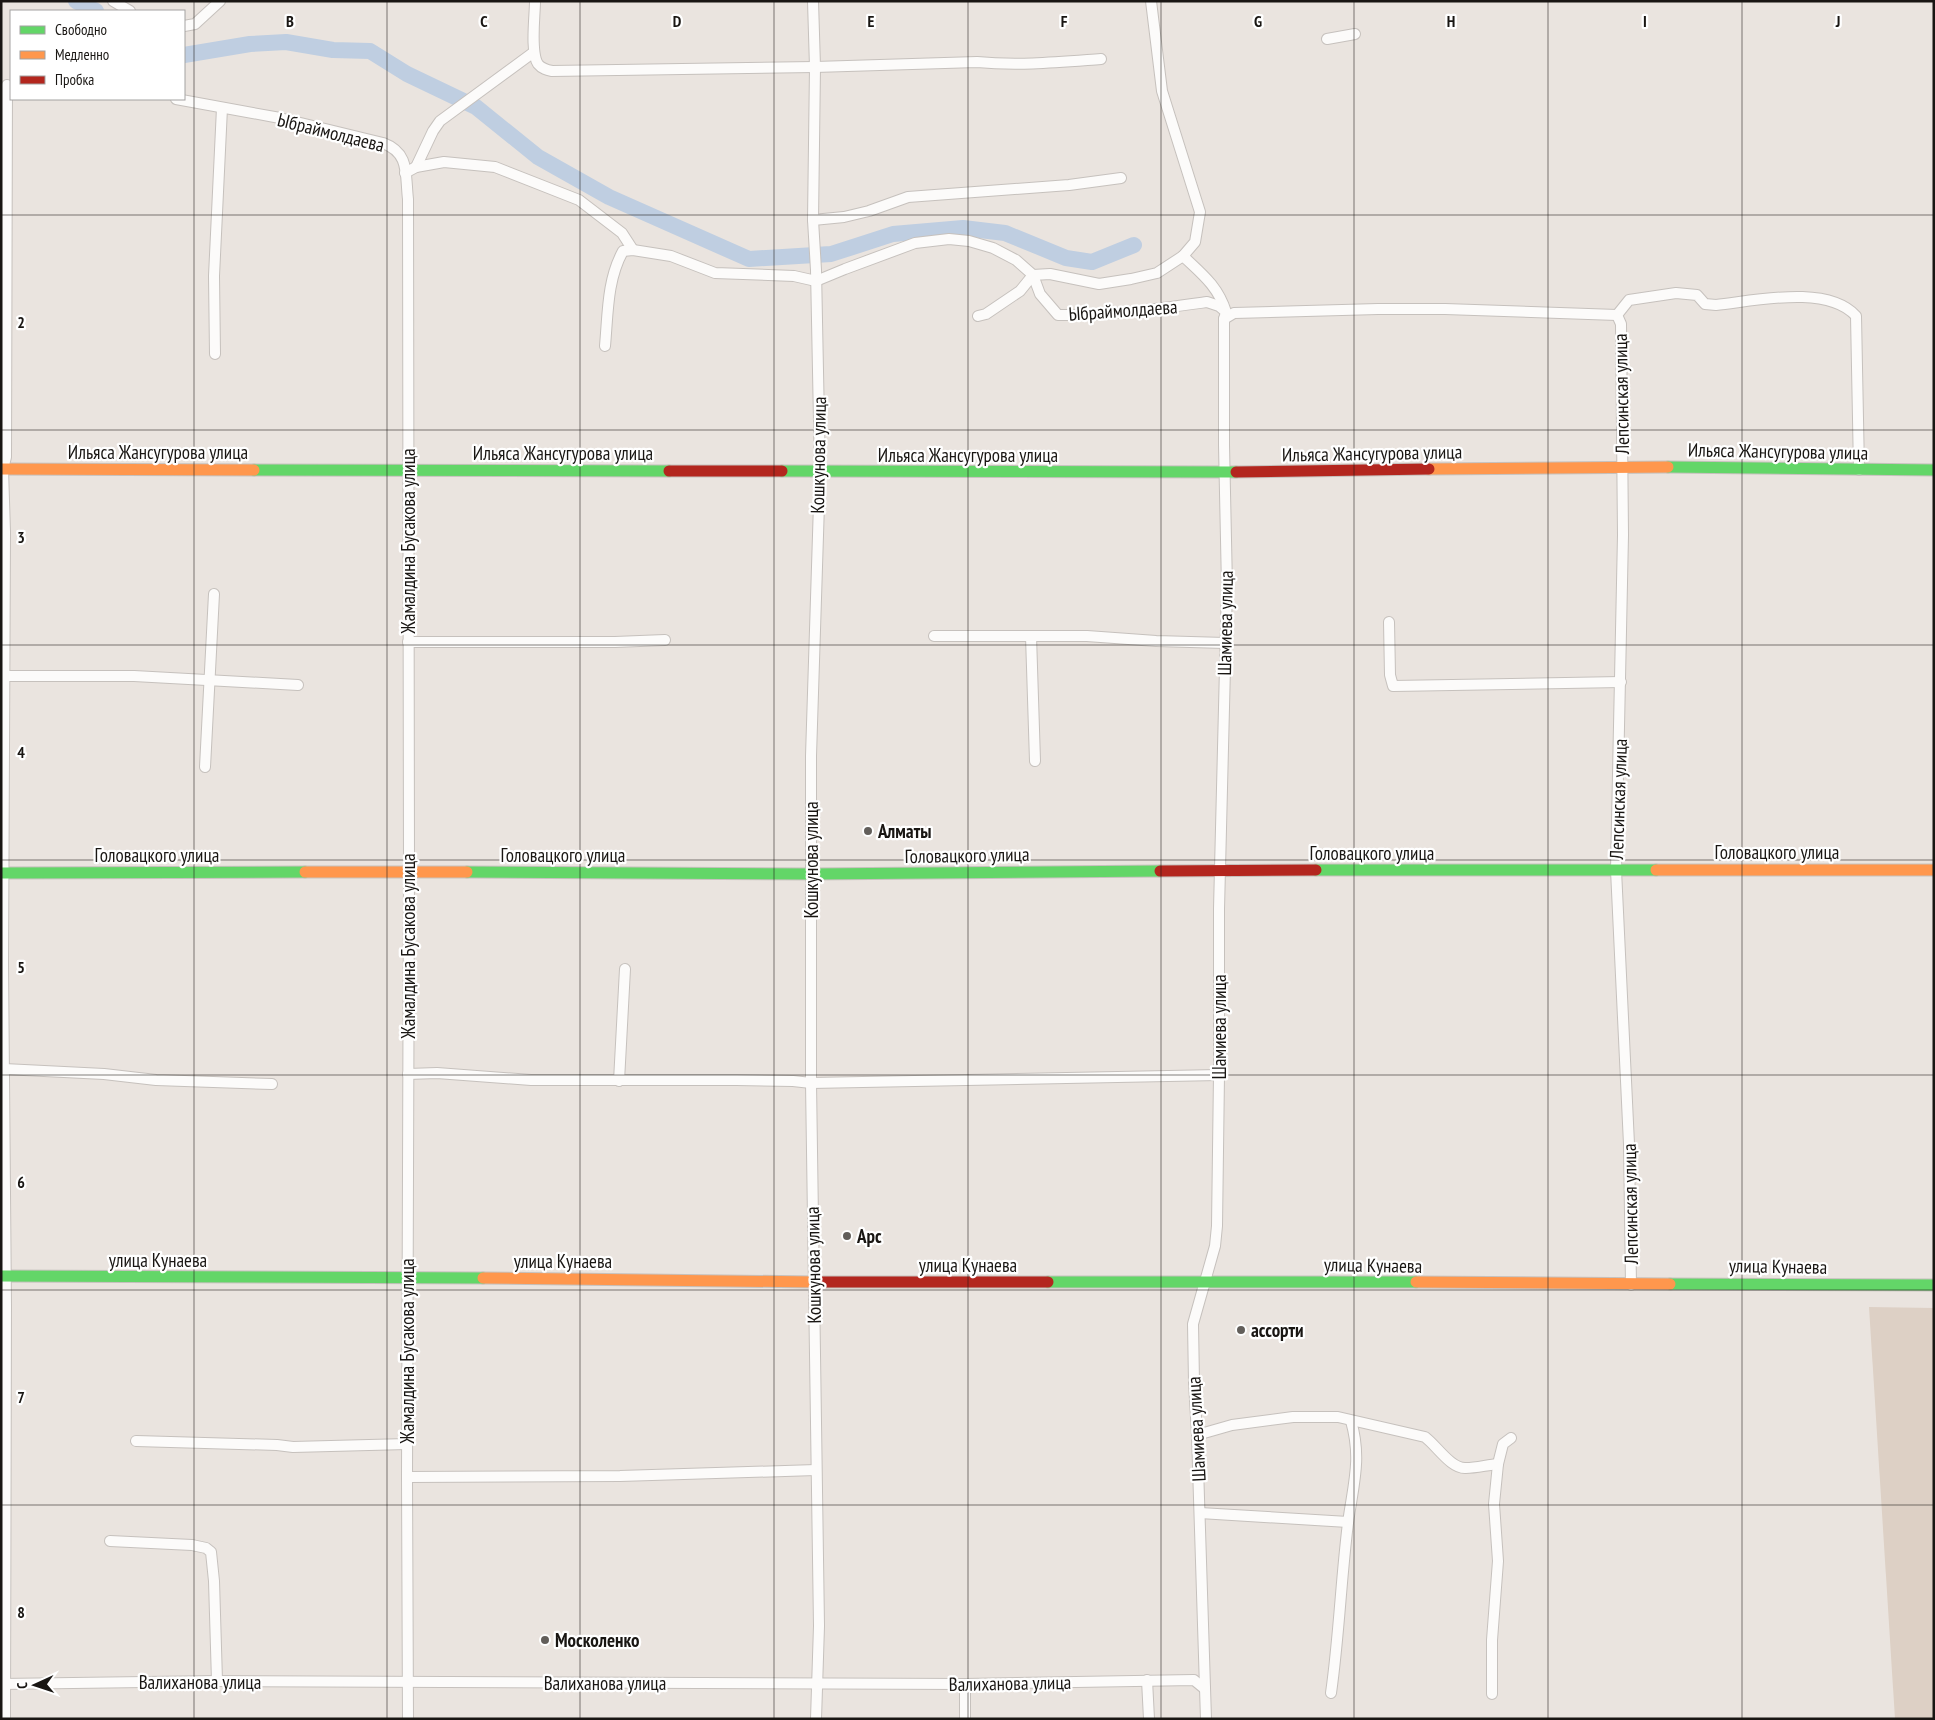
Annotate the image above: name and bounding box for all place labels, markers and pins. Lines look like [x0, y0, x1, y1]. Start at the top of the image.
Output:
place label: Алматы [877, 819, 931, 843]
marker: Алматы [862, 825, 874, 837]
place label: Арс [856, 1224, 882, 1248]
marker: Арс [841, 1230, 853, 1242]
place label: ассорти [1251, 1318, 1304, 1342]
marker: ассорти [1235, 1324, 1247, 1336]
place label: Москоленко [555, 1628, 640, 1652]
marker: Москоленко [539, 1634, 551, 1646]

